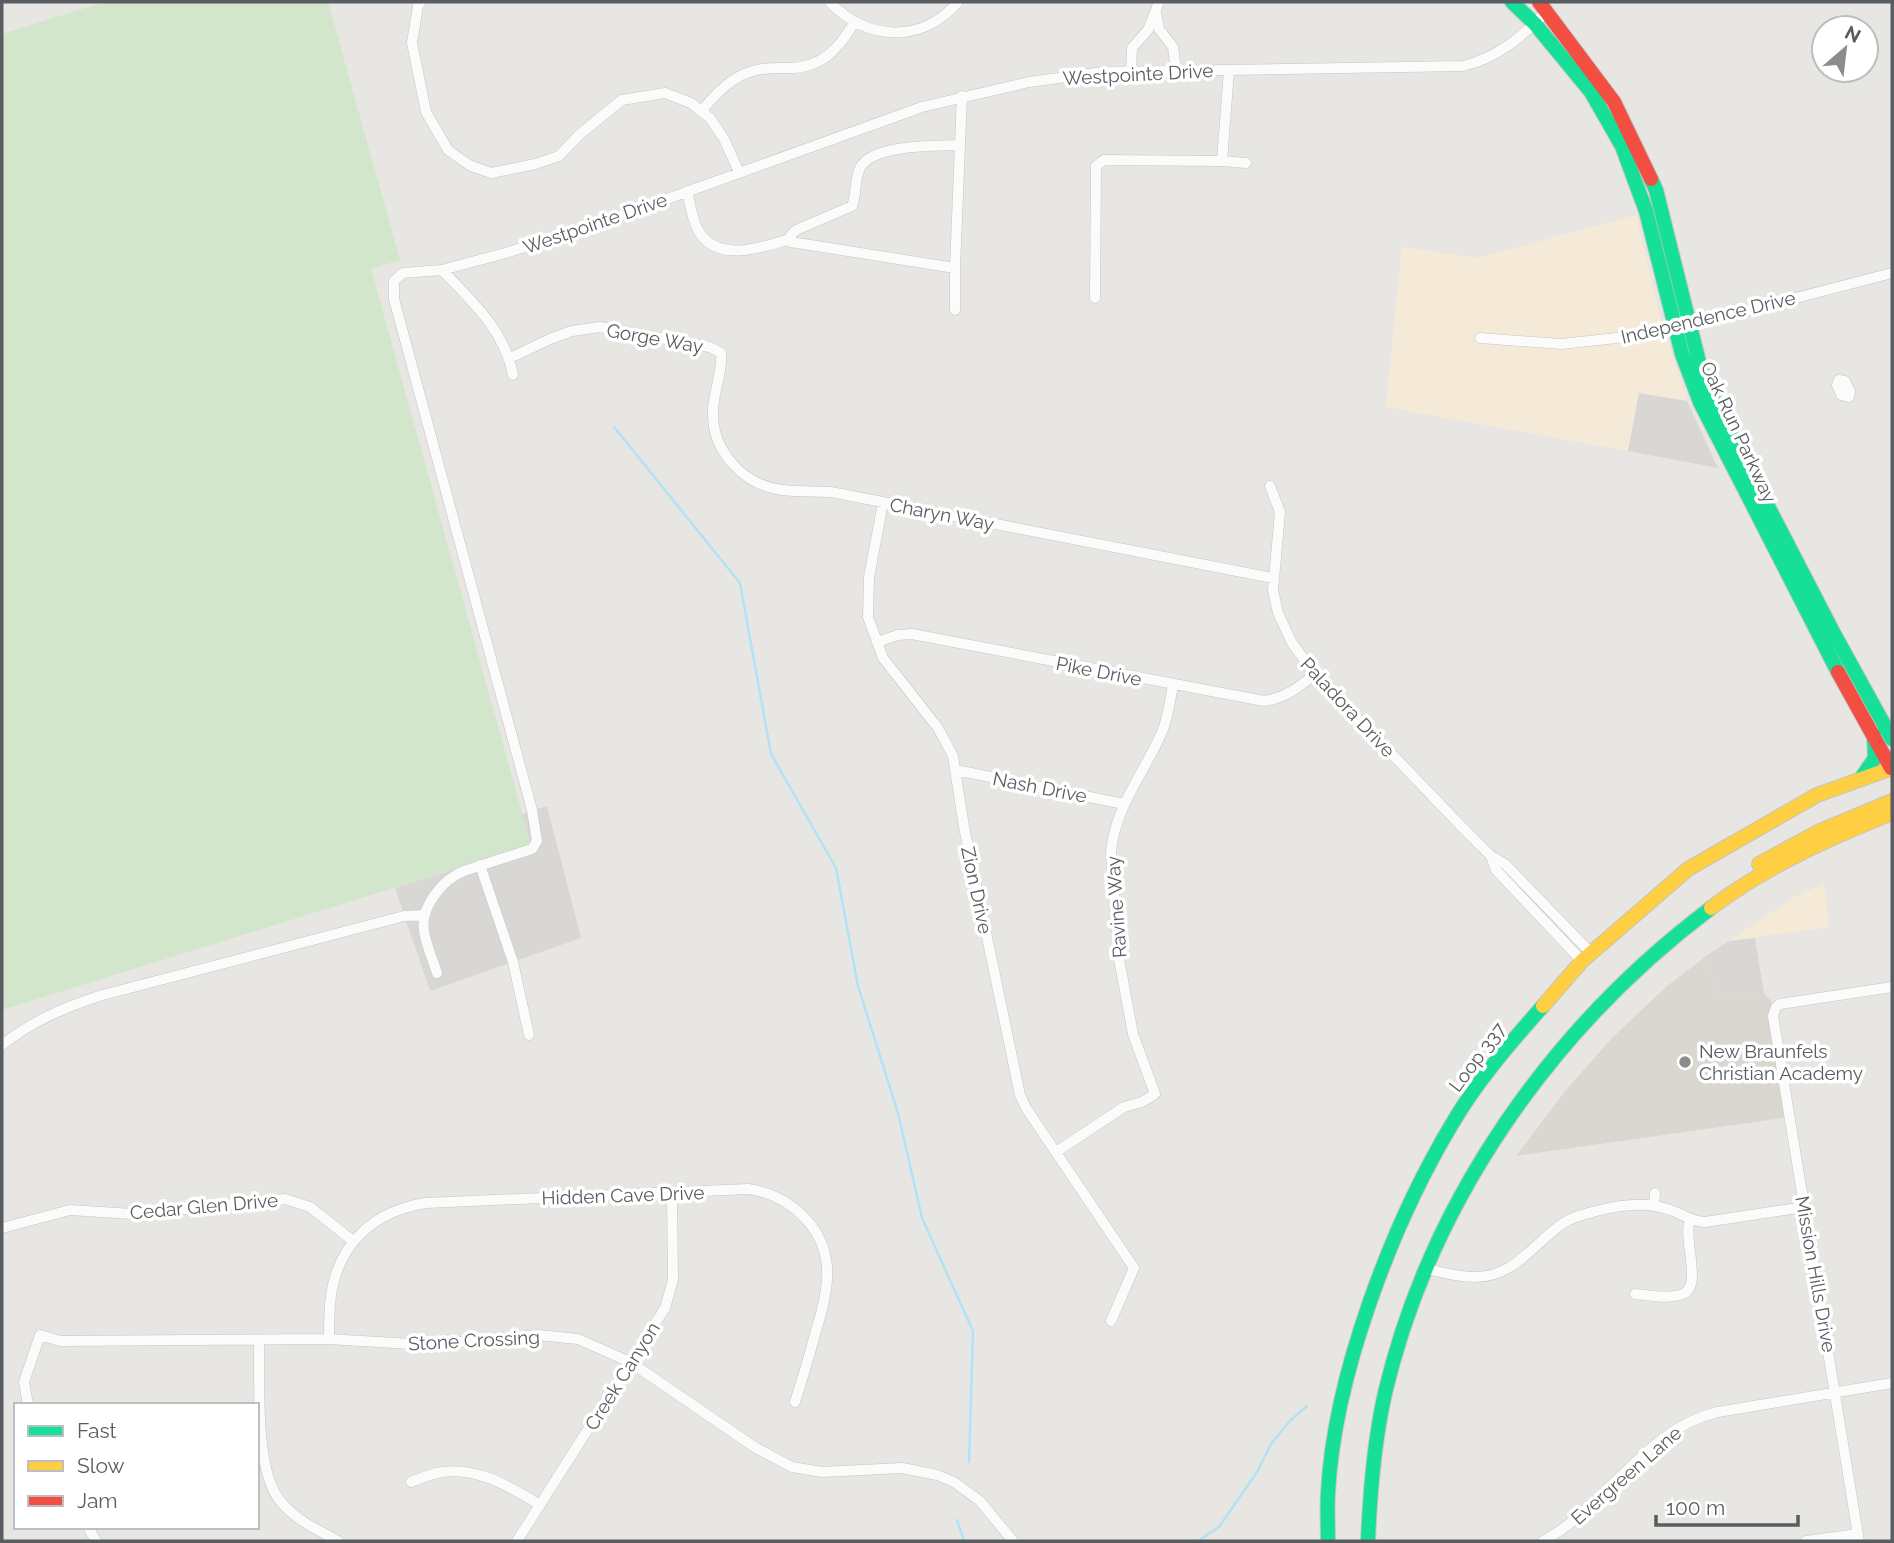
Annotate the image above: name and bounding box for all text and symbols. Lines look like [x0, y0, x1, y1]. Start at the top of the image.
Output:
north arrow [1810, 14, 1880, 84]
text: N [1841, 21, 1865, 47]
street label: Westpointe Drive [1062, 59, 1214, 89]
street label: Westpointe Drive [520, 188, 670, 258]
street label: Independence Drive [1619, 286, 1797, 348]
street label: Gorge Way [605, 319, 705, 357]
street label: Oak Run Parkway [1697, 358, 1781, 506]
street label: Charyn Way [888, 493, 996, 535]
street label: Pike Drive [1054, 652, 1144, 690]
street label: Paladora Drive [1296, 653, 1400, 761]
street label: Nash Drive [991, 767, 1089, 807]
street label: Zion Drive [957, 844, 997, 936]
street label: Ravine Way [1101, 855, 1131, 959]
street label: Loop 337 [1444, 1018, 1510, 1096]
place label: New Braunfels Christian Academy [1699, 1040, 1863, 1084]
marker: New Braunfels Christian Academy [1677, 1054, 1693, 1070]
street label: Hidden Cave Drive [541, 1181, 705, 1209]
street label: Cedar Glen Drive [129, 1189, 279, 1223]
street label: Mission Hills Drive [1791, 1194, 1841, 1354]
street label: Creek Canyon [580, 1318, 664, 1434]
street label: Stone Crossing [408, 1326, 540, 1354]
legend [14, 1403, 259, 1529]
text: Fast [77, 1418, 117, 1443]
street label: Evergreen Lane [1567, 1421, 1685, 1529]
text: Slow [77, 1453, 125, 1478]
scale bar [1656, 1484, 1798, 1528]
text: Jam [77, 1488, 118, 1513]
text: 100 m [1666, 1495, 1725, 1520]

